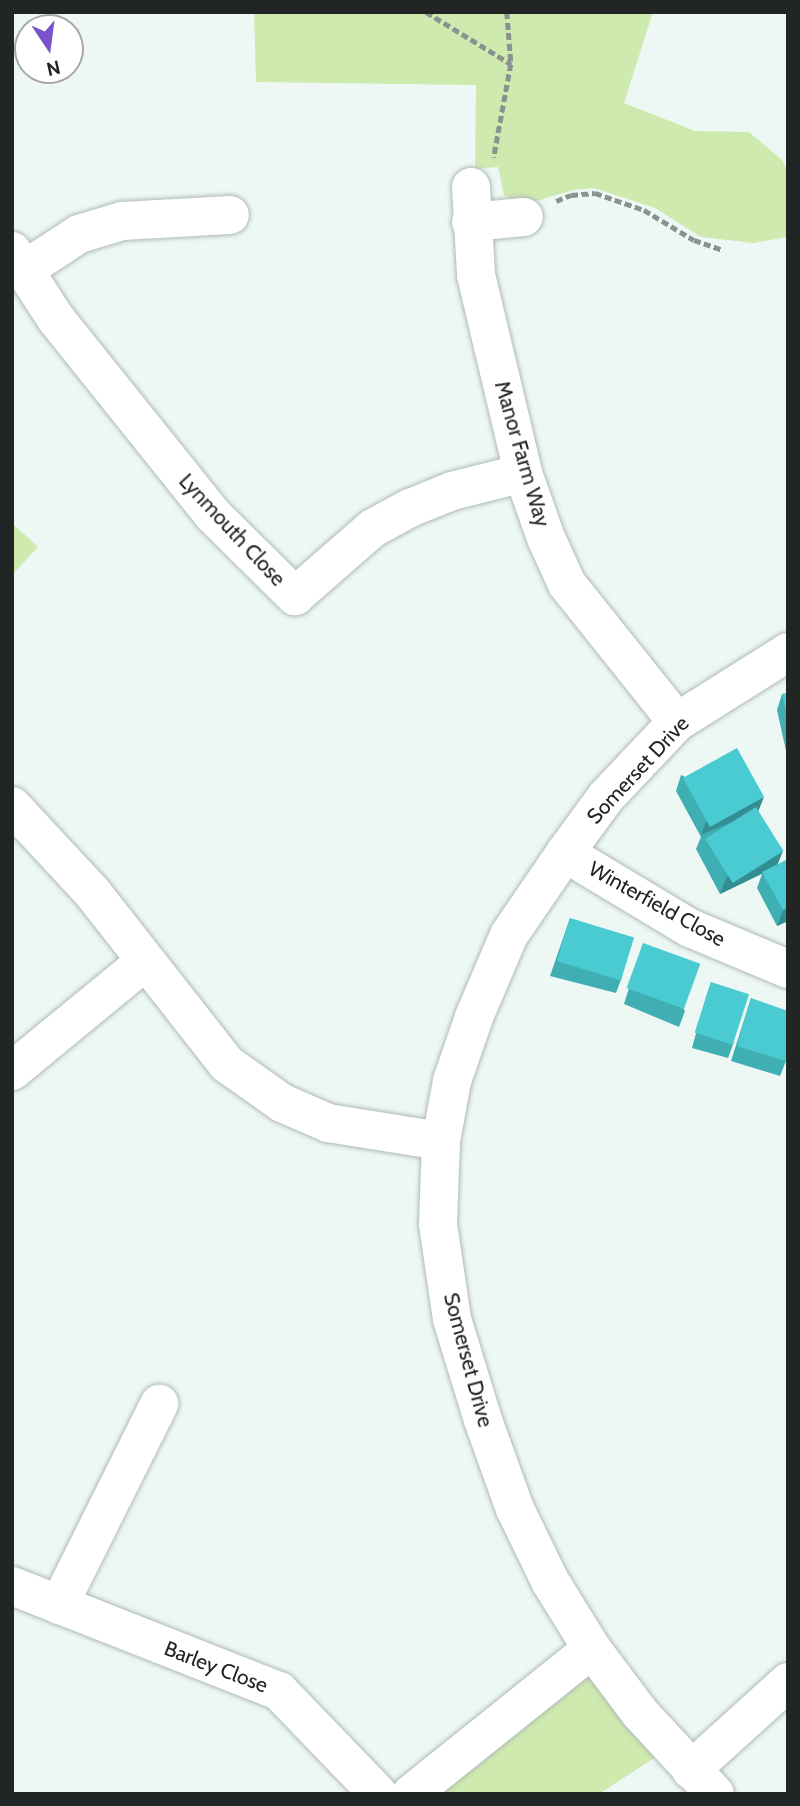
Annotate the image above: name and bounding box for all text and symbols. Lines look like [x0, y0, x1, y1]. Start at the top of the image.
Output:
north arrow [14, 14, 84, 84]
text: N [44, 55, 63, 81]
street label: Manor Farm Way [489, 378, 555, 530]
street label: Lynmouth Close [174, 469, 290, 591]
street label: Somerset Drive [582, 711, 694, 829]
street label: Winterfield Close [584, 856, 730, 952]
street label: Somerset Drive [438, 1290, 498, 1430]
street label: Barley Close [161, 1636, 271, 1698]

